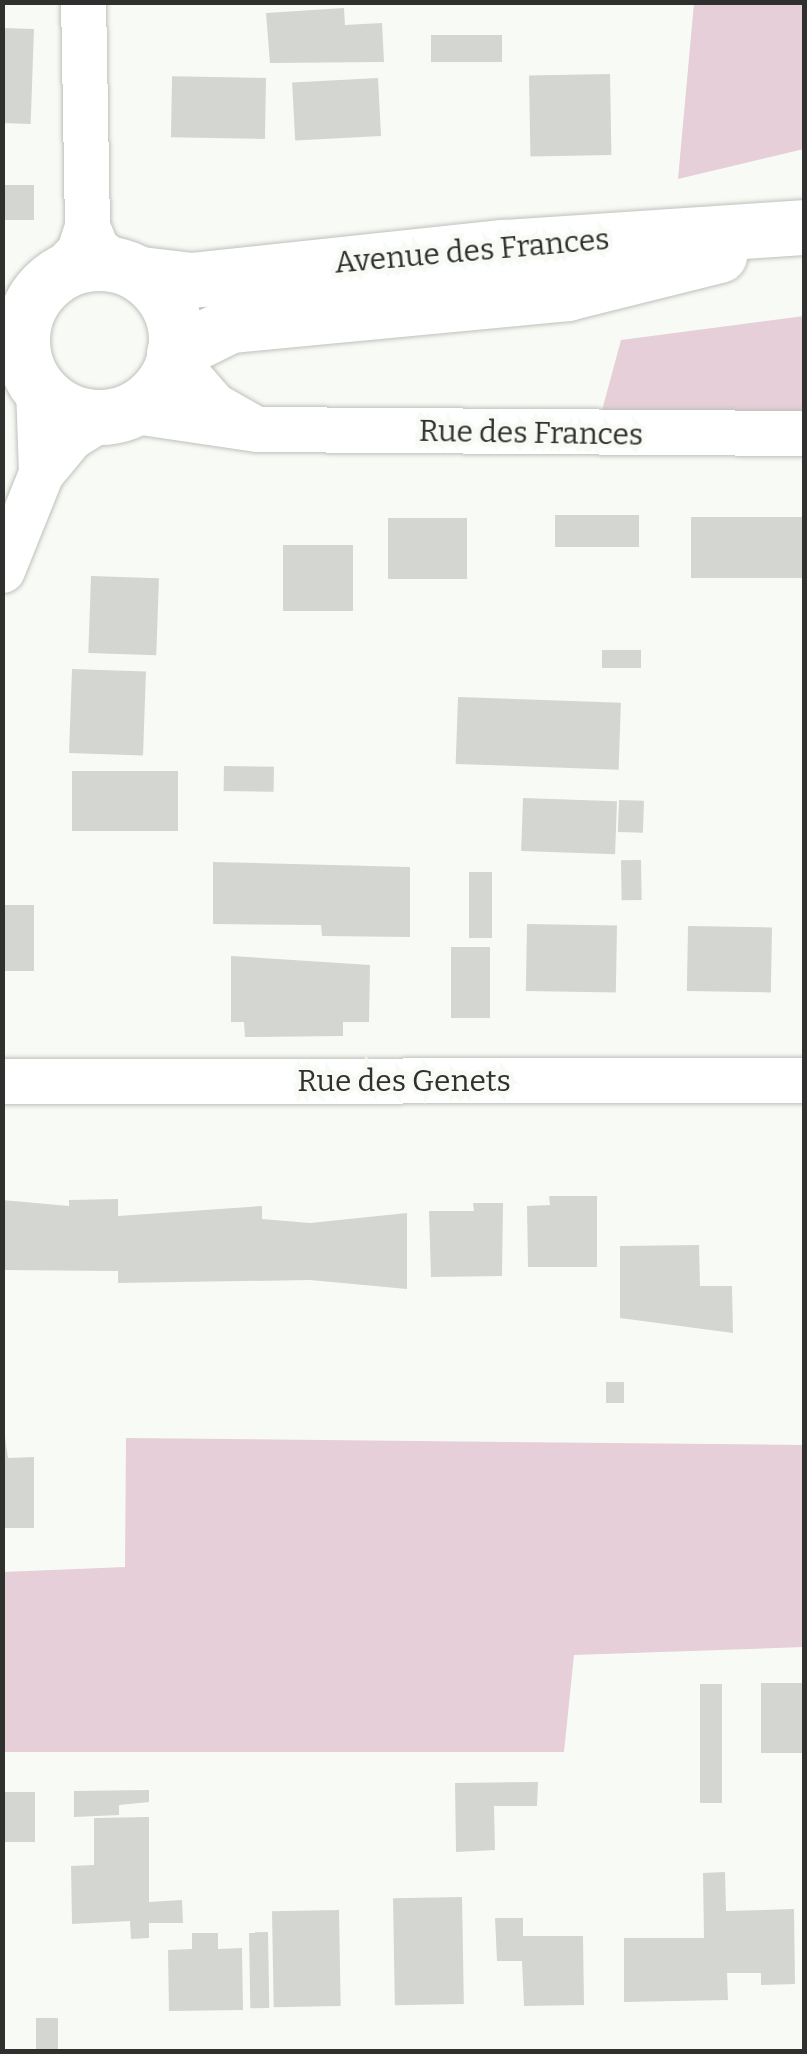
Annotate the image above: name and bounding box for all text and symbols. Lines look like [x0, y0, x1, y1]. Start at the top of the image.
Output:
street label: Avenue des Frances [333, 221, 611, 281]
street label: Rue des Frances [418, 413, 644, 453]
street label: Rue des Genets [297, 1063, 511, 1099]

